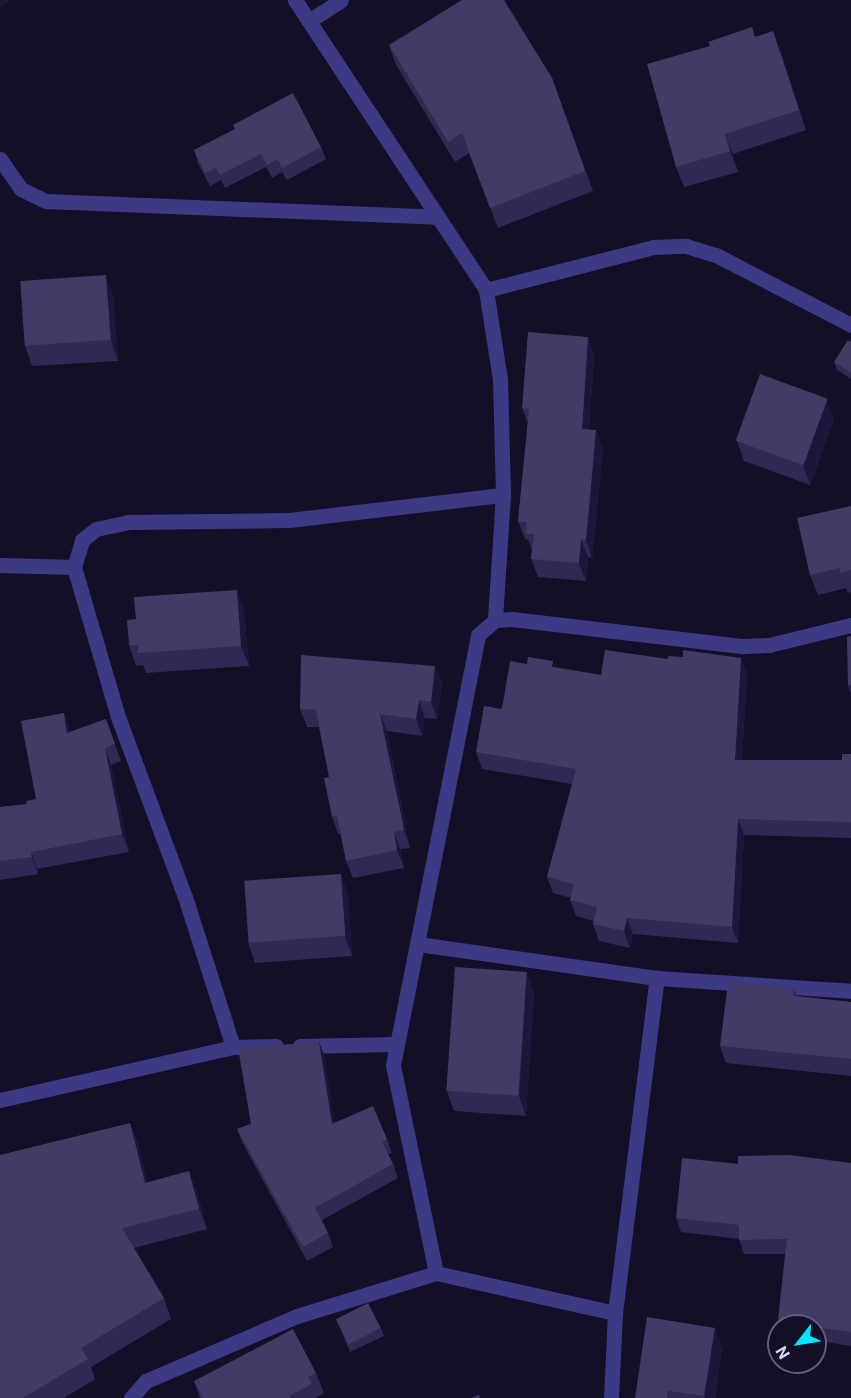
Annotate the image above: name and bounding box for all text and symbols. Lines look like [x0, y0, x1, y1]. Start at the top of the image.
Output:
north arrow [767, 1314, 827, 1374]
text: N [772, 1343, 794, 1362]

